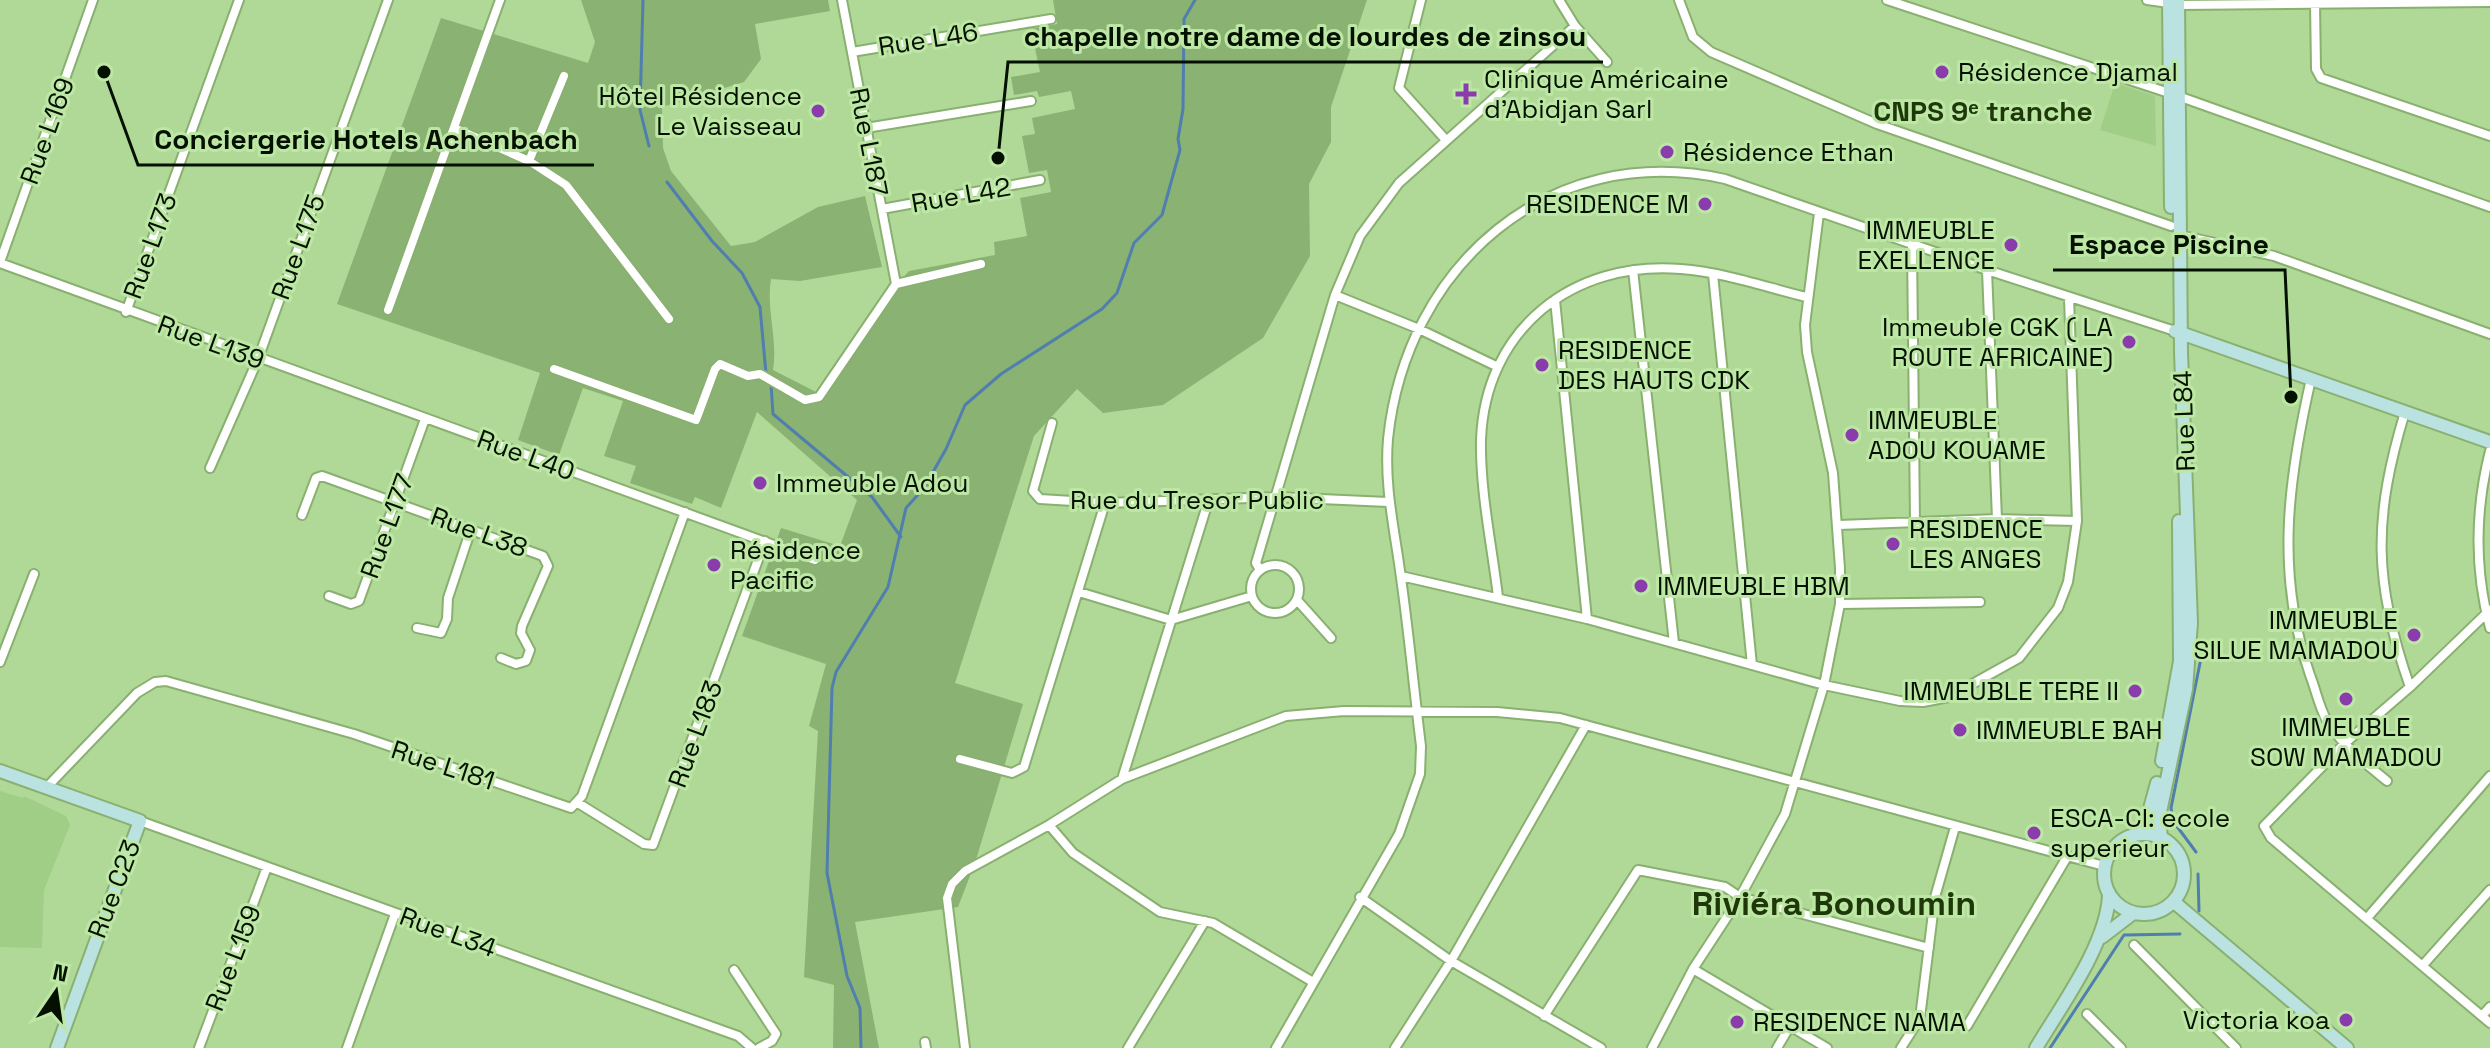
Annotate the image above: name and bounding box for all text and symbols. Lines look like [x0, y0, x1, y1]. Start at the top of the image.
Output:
callout: chapelle notre dame de lourdes de zinsou [1008, 10, 1603, 62]
street label: Rue L46 [876, 14, 980, 64]
text: chapelle notre dame de lourdes de zinsou [1024, 18, 1586, 54]
place label: Résidence Djamal [1958, 55, 2178, 89]
place label: Clinique Américaine d'Abidjan Sarl [1484, 62, 1729, 126]
marker: Résidence Djamal [1933, 63, 1951, 81]
street label: Rue L169 [12, 73, 82, 189]
place label: Hôtel Résidence Le Vaisseau [599, 79, 802, 143]
marker: Clinique Américaine d'Abidjan Sarl [1455, 83, 1477, 105]
street label: Rue L187 [842, 85, 896, 199]
district label: CNPS 9ᵉ tranche [1873, 93, 2093, 129]
marker: Hôtel Résidence Le Vaisseau [809, 102, 827, 120]
callout: Conciergerie Hotels Achenbach [138, 113, 594, 165]
text: Conciergerie Hotels Achenbach [154, 121, 578, 157]
place label: Résidence Ethan [1683, 135, 1894, 169]
marker: Résidence Ethan [1658, 143, 1676, 161]
street label: Rue L42 [909, 170, 1013, 220]
place label: RESIDENCE M [1526, 187, 1689, 221]
street label: Rue L173 [115, 189, 185, 303]
street label: Rue L175 [263, 190, 333, 304]
marker: RESIDENCE M [1696, 195, 1714, 213]
place label: IMMEUBLE EXELLENCE [1858, 213, 1995, 277]
callout: Espace Piscine [2053, 218, 2285, 270]
text: Espace Piscine [2069, 226, 2269, 262]
marker: IMMEUBLE EXELLENCE [2002, 236, 2020, 254]
street label: Rue L139 [153, 307, 269, 377]
place label: Immeuble CGK ( LA ROUTE AFRICAINE) [1882, 310, 2113, 374]
place label: RESIDENCE DES HAUTS CDK [1558, 333, 1750, 397]
marker: Immeuble CGK ( LA ROUTE AFRICAINE) [2120, 333, 2138, 351]
marker: RESIDENCE DES HAUTS CDK [1533, 356, 1551, 374]
street label: Rue L84 [2165, 370, 2203, 472]
place label: IMMEUBLE ADOU KOUAME [1868, 403, 2046, 467]
street label: Rue L40 [472, 422, 580, 488]
marker: IMMEUBLE ADOU KOUAME [1843, 426, 1861, 444]
place label: Immeuble Adou [776, 466, 968, 500]
street label: Rue L177 [352, 469, 422, 583]
marker: Immeuble Adou [751, 474, 769, 492]
street label: Rue du Tresor Public [1070, 483, 1324, 517]
street label: Rue L38 [426, 499, 532, 565]
place label: RESIDENCE LES ANGES [1909, 512, 2043, 576]
place label: Résidence Pacific [730, 533, 861, 597]
marker: RESIDENCE LES ANGES [1884, 535, 1902, 553]
marker: Résidence Pacific [705, 556, 723, 574]
place label: IMMEUBLE HBM [1657, 569, 1850, 603]
marker: IMMEUBLE HBM [1632, 577, 1650, 595]
place label: IMMEUBLE SILUE MAMADOU [2194, 603, 2398, 667]
marker: IMMEUBLE SILUE MAMADOU [2405, 626, 2423, 644]
place label: IMMEUBLE TERE II [1903, 674, 2119, 708]
street label: Rue L183 [660, 676, 730, 792]
marker: IMMEUBLE TERE II [2126, 682, 2144, 700]
marker: IMMEUBLE SOW MAMADOU [2337, 690, 2355, 708]
place label: IMMEUBLE SOW MAMADOU [2250, 710, 2442, 774]
place label: IMMEUBLE BAH [1976, 713, 2162, 747]
marker: IMMEUBLE BAH [1951, 721, 1969, 739]
street label: Rue L181 [387, 732, 499, 798]
place label: ESCA-CI: ecole superieur [2050, 801, 2230, 865]
marker: ESCA-CI: ecole superieur [2025, 824, 2043, 842]
street label: Rue C23 [80, 835, 148, 943]
district label: Riviéra Bonoumin [1692, 882, 1976, 925]
street label: Rue L34 [395, 899, 501, 965]
street label: Rue L159 [197, 900, 269, 1016]
north arrow [16, 952, 96, 1032]
text: N [50, 957, 71, 988]
place label: Victoria koa [2183, 1003, 2330, 1037]
place label: RESIDENCE NAMA [1753, 1005, 1966, 1039]
marker: Victoria koa [2337, 1011, 2355, 1029]
marker: RESIDENCE NAMA [1728, 1013, 1746, 1031]

